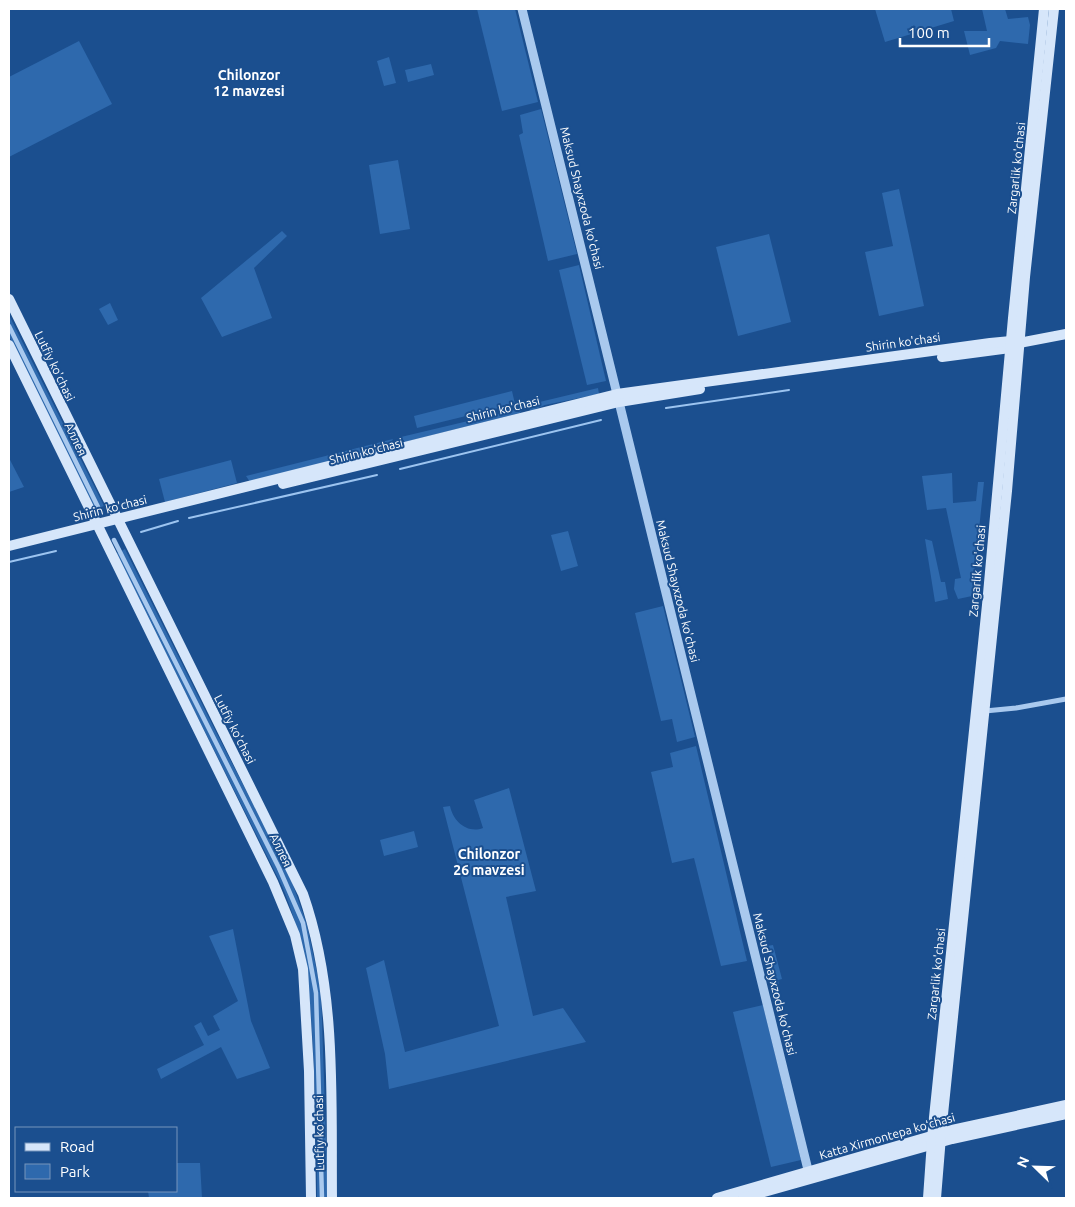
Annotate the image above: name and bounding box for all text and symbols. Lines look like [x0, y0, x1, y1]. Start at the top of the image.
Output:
scale bar [900, 15, 989, 47]
text: 100 m [908, 24, 950, 41]
district label: Chilonzor 12 mavzesi [213, 67, 285, 99]
street label: Zargarlik ko'chasi [1005, 121, 1027, 215]
street label: Maksud Shayxzoda ko'chasi [558, 125, 606, 271]
street label: Lutfiy ko'chasi [33, 329, 78, 403]
street label: Shirin ko'chasi [865, 330, 941, 354]
street label: Shirin ko'chasi [465, 394, 541, 424]
street label: Аллея [62, 420, 90, 458]
street label: Shirin koʻchasi [328, 436, 404, 466]
street label: Shirin ko'chasi [72, 493, 148, 523]
street label: Maksud Shayxzoda ko'chasi [654, 518, 702, 664]
street label: Zargarlik ko'chasi [967, 524, 988, 617]
street label: Lutfiy ko'chasi [212, 692, 258, 766]
street label: Аллея [267, 831, 295, 869]
district label: Chilonzor 26 mavzesi [453, 846, 525, 878]
street label: Maksud Shayxzoda ko'chasi [751, 911, 799, 1057]
street label: Zargarlik ko'chasi [925, 927, 947, 1021]
street label: Lutfiy ko'chasi [312, 1095, 326, 1171]
street label: Katta Xirmontepa koʻchasi [818, 1110, 956, 1162]
legend [15, 1127, 178, 1192]
text: Road [60, 1138, 95, 1155]
north arrow [1010, 1142, 1060, 1192]
text: N [1014, 1154, 1032, 1170]
text: Park [60, 1163, 90, 1180]

